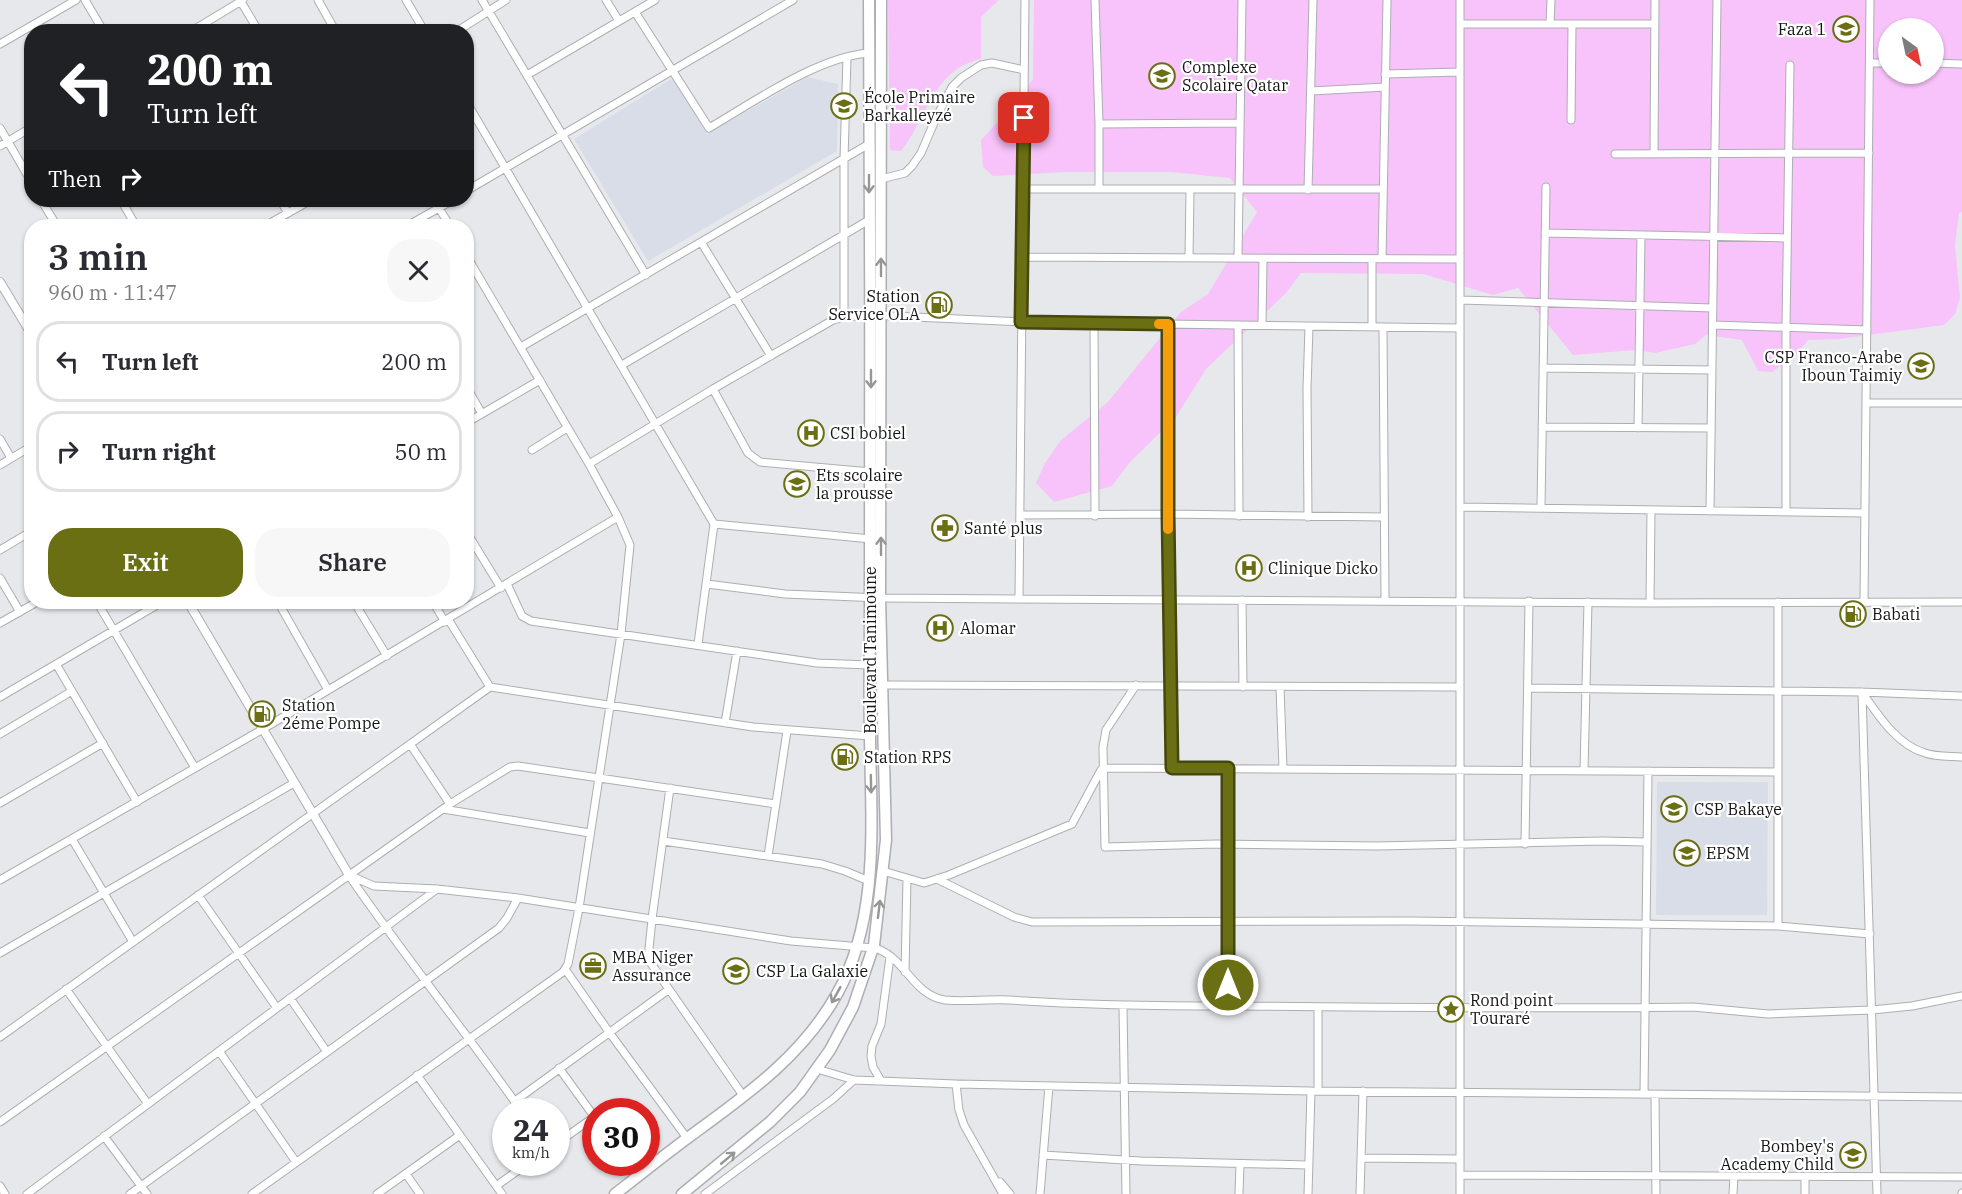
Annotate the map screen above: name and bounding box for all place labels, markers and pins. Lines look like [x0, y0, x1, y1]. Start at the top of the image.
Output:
school or university icon: Faza 1 [1831, 14, 1861, 44]
place label: Faza 1 [1778, 19, 1826, 39]
place label: Complexe Scolaire Qatar [1182, 57, 1288, 95]
school or university icon: Complexe Scolaire Qatar [1147, 61, 1177, 91]
place label: École Primaire Barkalleyzé [864, 86, 975, 125]
school or university icon: École Primaire Barkalleyzé [829, 91, 859, 121]
pin [998, 92, 1049, 143]
place label: Station Service OLA [828, 286, 920, 324]
fuel station icon: Station Service OLA [924, 290, 954, 320]
place label: CSP Franco-Arabe Iboun Taimiy [1765, 347, 1902, 385]
school or university icon: CSP Franco-Arabe Iboun Taimiy [1906, 351, 1936, 381]
hospital icon: CSI bobiel [796, 418, 826, 448]
place label: CSI bobiel [830, 423, 906, 443]
place label: Ets scolaire la prousse [816, 465, 903, 503]
school or university icon: Ets scolaire la prousse [782, 469, 812, 499]
pharmacy icon: Santé plus [930, 513, 960, 543]
place label: Santé plus [964, 518, 1043, 538]
hospital icon: Clinique Dicko [1234, 553, 1264, 583]
place label: Clinique Dicko [1268, 558, 1378, 578]
fuel station icon: Babati [1838, 599, 1868, 629]
place label: Babati [1872, 604, 1920, 624]
hospital icon: Alomar [925, 613, 955, 643]
place label: Alomar [960, 618, 1016, 638]
place label: Station 2éme Pompe [282, 695, 380, 733]
fuel station icon: Station 2éme Pompe [247, 699, 277, 729]
fuel station icon: Station RPS [830, 742, 860, 772]
place label: Station RPS [864, 747, 951, 767]
school or university icon: CSP Bakaye [1659, 794, 1689, 824]
place label: CSP Bakaye [1694, 799, 1782, 819]
school or university icon: EPSM [1672, 838, 1702, 868]
place label: EPSM [1706, 843, 1750, 863]
place label: MBA Niger Assurance [612, 947, 693, 985]
office icon: MBA Niger Assurance [578, 951, 608, 981]
school or university icon: CSP La Galaxie [721, 956, 751, 986]
place label: CSP La Galaxie [756, 961, 868, 981]
place label: Rond point Touraré [1470, 990, 1553, 1028]
place icon: Rond point Touraré [1436, 994, 1466, 1024]
place label: Bombey's Academy Child [1721, 1136, 1834, 1174]
school or university icon: Bombey's Academy Child [1838, 1140, 1868, 1170]

